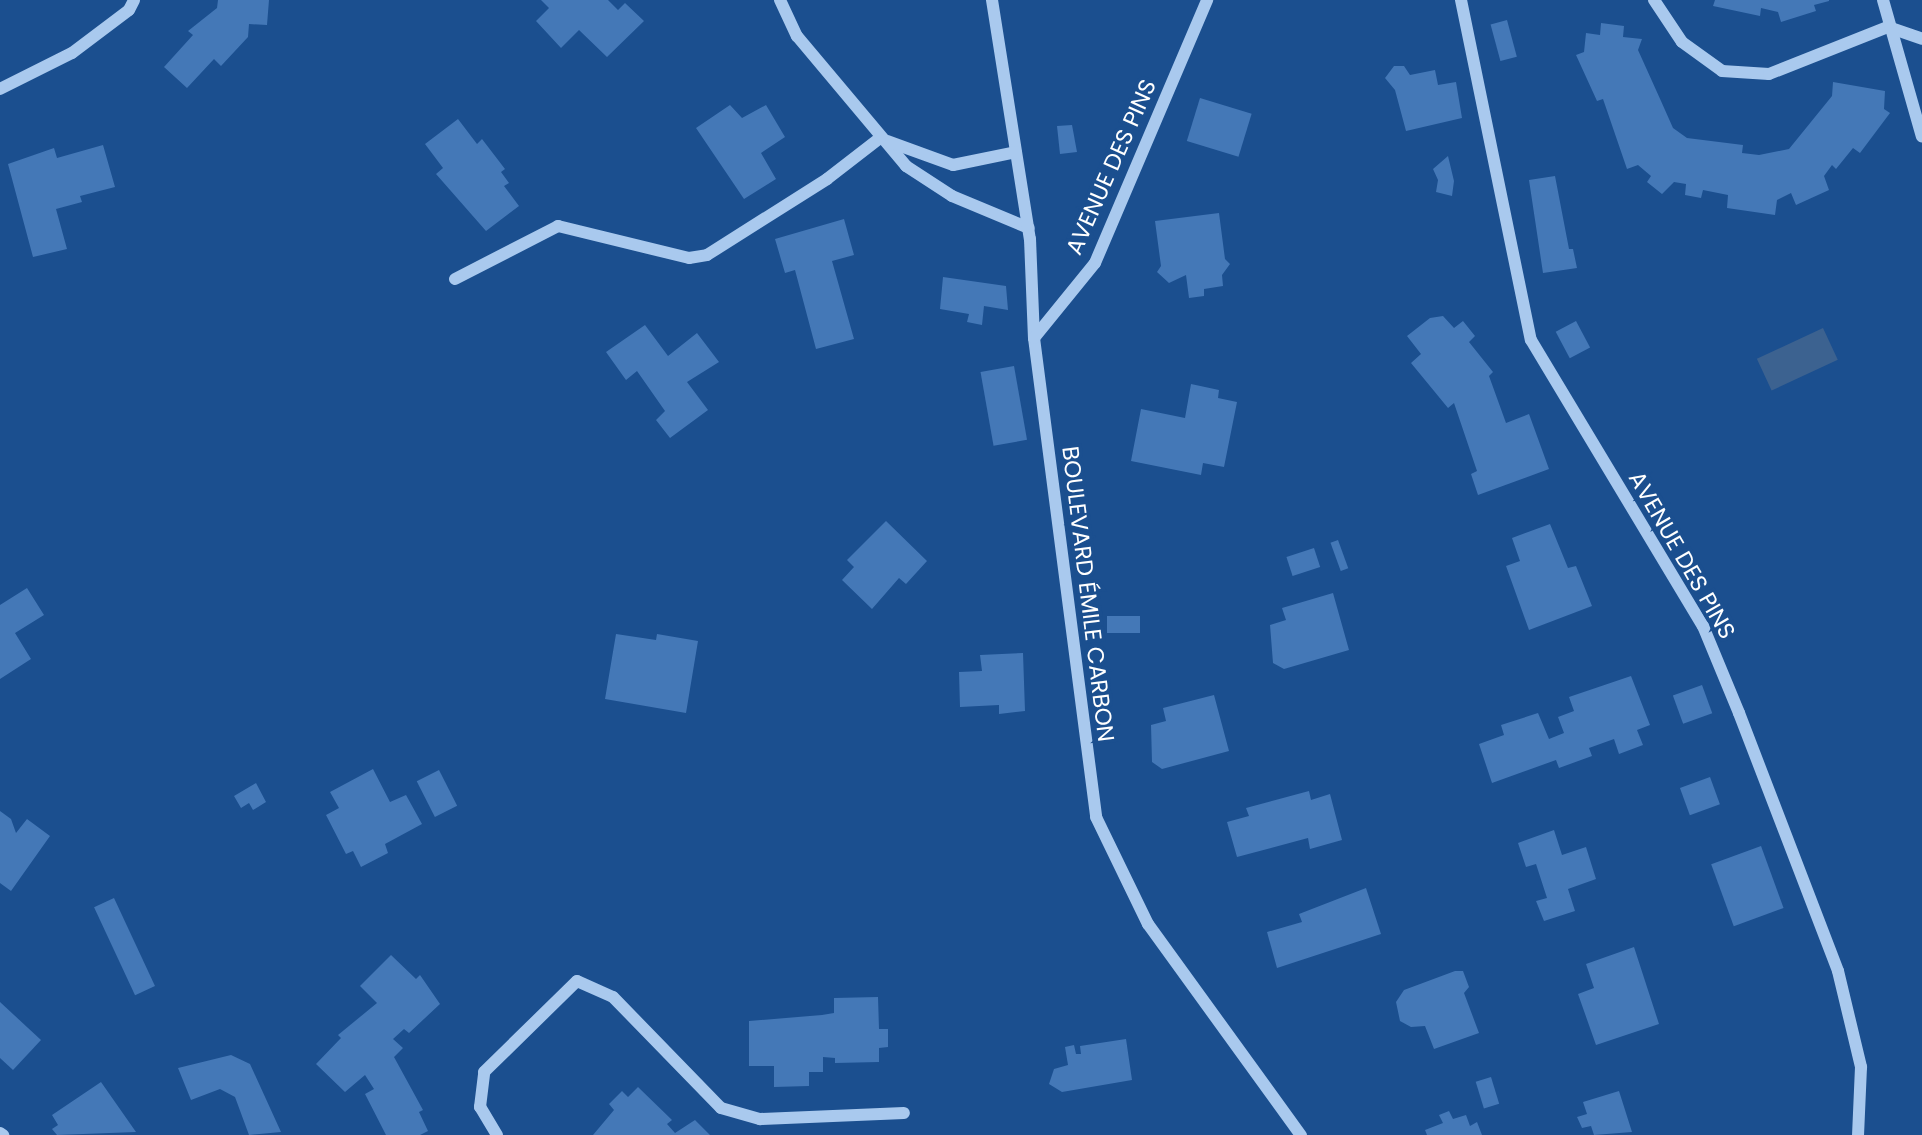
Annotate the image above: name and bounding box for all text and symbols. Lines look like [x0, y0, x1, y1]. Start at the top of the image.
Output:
street label: AVENUE DES PINS [1060, 75, 1162, 259]
street label: BOULEVARD ÉMILE CARBON [1056, 445, 1120, 743]
street label: AVENUE DES PINS [1623, 466, 1741, 644]

